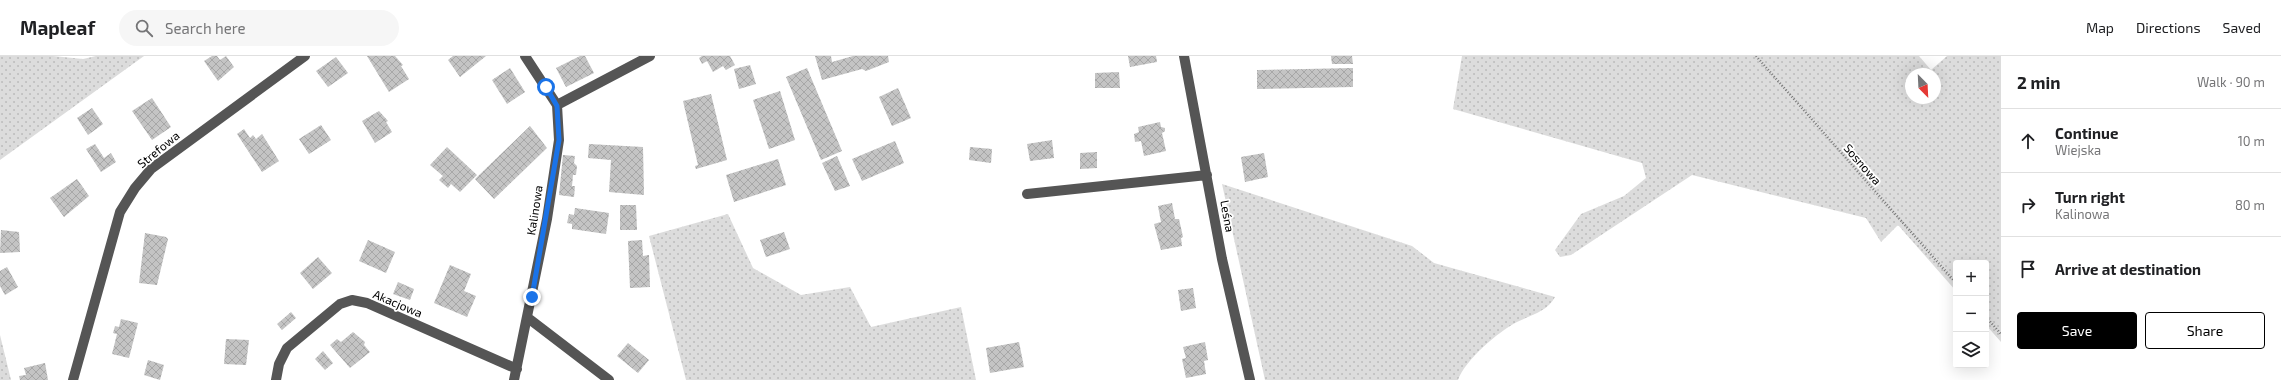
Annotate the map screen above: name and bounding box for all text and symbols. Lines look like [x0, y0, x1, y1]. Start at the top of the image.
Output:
search box [119, 10, 399, 46]
text: Mapleaf [20, 16, 95, 39]
icon: search [133, 17, 155, 39]
text: Search here [165, 19, 246, 37]
text: Map [2086, 19, 2114, 36]
text: Directions [2136, 19, 2201, 36]
text: Saved [2223, 19, 2261, 36]
north arrow [1905, 68, 1941, 104]
text: 2 min [2017, 72, 2060, 92]
text: Walk · 90 m [2197, 74, 2265, 90]
route start [537, 78, 555, 96]
text: Continue [2055, 124, 2118, 142]
street label: Strefowa [134, 128, 182, 170]
icon: ahead [2017, 130, 2039, 152]
text: 10 m [2238, 133, 2265, 149]
street label: Sosnowa [1841, 141, 1885, 187]
text: Wiejska [2055, 142, 2101, 158]
street label: Kalinowa [523, 184, 545, 236]
text: Turn right [2055, 188, 2125, 206]
icon: right [2017, 194, 2039, 216]
text: 80 m [2235, 197, 2265, 213]
street label: Leśna [1218, 199, 1238, 233]
text: Kalinowa [2055, 206, 2110, 222]
icon: arrive [2017, 258, 2039, 280]
map controls [1953, 260, 1989, 368]
button: + [1953, 260, 1989, 296]
text: Arrive at destination [2055, 260, 2201, 278]
street label: Akacjowa [371, 286, 425, 321]
route end [523, 288, 541, 306]
button: − [1953, 296, 1989, 332]
button: Save [2017, 312, 2137, 349]
button: Share [2145, 312, 2265, 349]
button: layers [1953, 332, 1989, 368]

